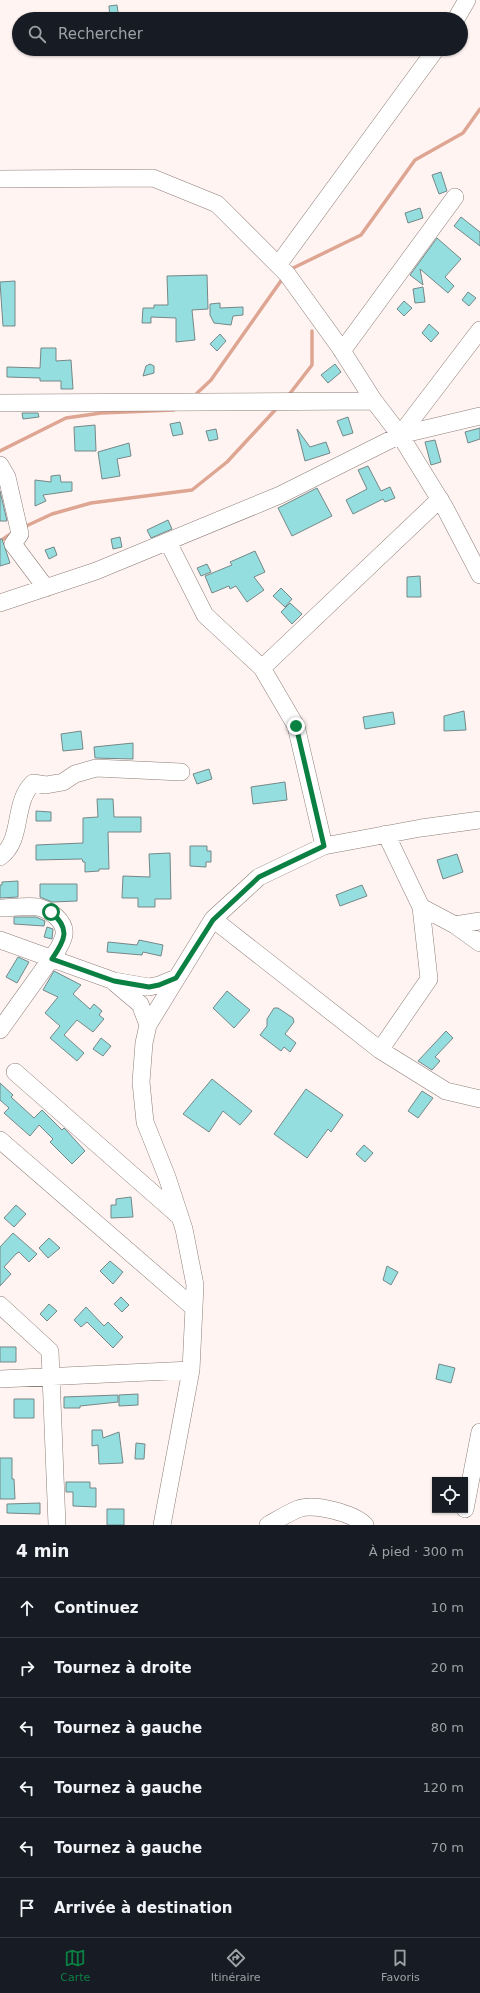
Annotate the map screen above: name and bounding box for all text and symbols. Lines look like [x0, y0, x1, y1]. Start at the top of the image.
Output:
search box [12, 12, 468, 56]
icon: search [26, 23, 48, 45]
text: Rechercher [58, 25, 143, 43]
route end [287, 717, 305, 735]
route start [42, 903, 60, 921]
map controls [432, 1477, 468, 1513]
button: locate [432, 1477, 468, 1513]
text: 4 min [16, 1541, 69, 1561]
text: À pied · 300 m [369, 1544, 464, 1559]
icon: ahead [16, 1597, 38, 1619]
text: Continuez [54, 1599, 139, 1617]
text: 10 m [431, 1600, 464, 1615]
icon: right [16, 1657, 38, 1679]
text: Tournez à droite [54, 1659, 192, 1677]
text: 20 m [431, 1660, 464, 1675]
icon: left [16, 1717, 38, 1739]
text: Tournez à gauche [54, 1719, 202, 1737]
text: 80 m [431, 1720, 464, 1735]
icon: left [16, 1777, 38, 1799]
text: Tournez à gauche [54, 1779, 202, 1797]
text: 120 m [422, 1780, 464, 1795]
icon: left [16, 1837, 38, 1859]
text: Tournez à gauche [54, 1839, 202, 1857]
text: 70 m [431, 1840, 464, 1855]
icon: arrive [16, 1897, 38, 1919]
text: Arrivée à destination [54, 1899, 232, 1917]
tab: Carte [60, 1947, 90, 1984]
tab: Itinéraire [211, 1947, 261, 1984]
tab: Favoris [381, 1947, 420, 1984]

